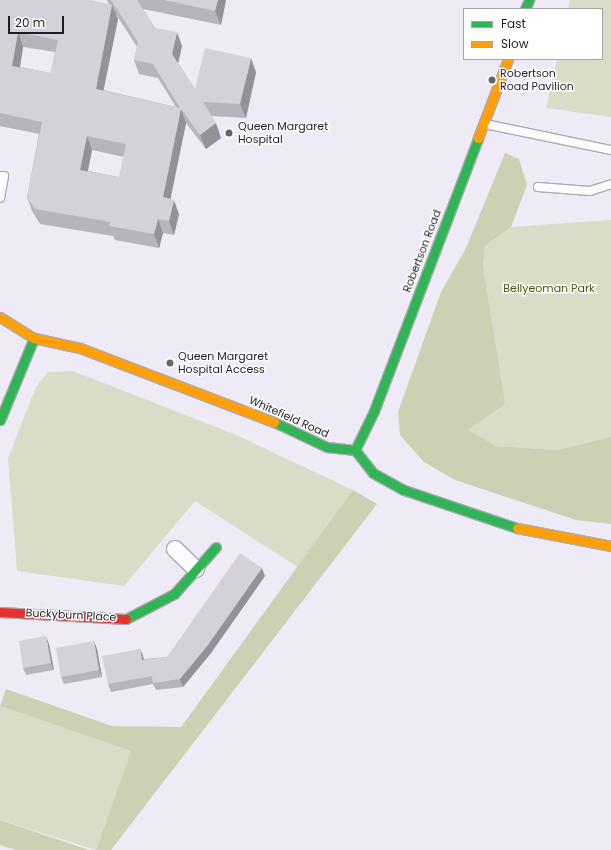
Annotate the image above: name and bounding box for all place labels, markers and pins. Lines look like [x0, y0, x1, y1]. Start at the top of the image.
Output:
place label: Robertson Road Pavilion [500, 67, 574, 93]
marker: Robertson Road Pavilion [487, 75, 497, 85]
place label: Queen Margaret Hospital [238, 120, 328, 146]
marker: Queen Margaret Hospital [223, 127, 235, 139]
place label: Queen Margaret Hospital Access [178, 350, 268, 376]
marker: Queen Margaret Hospital Access [165, 358, 175, 368]

